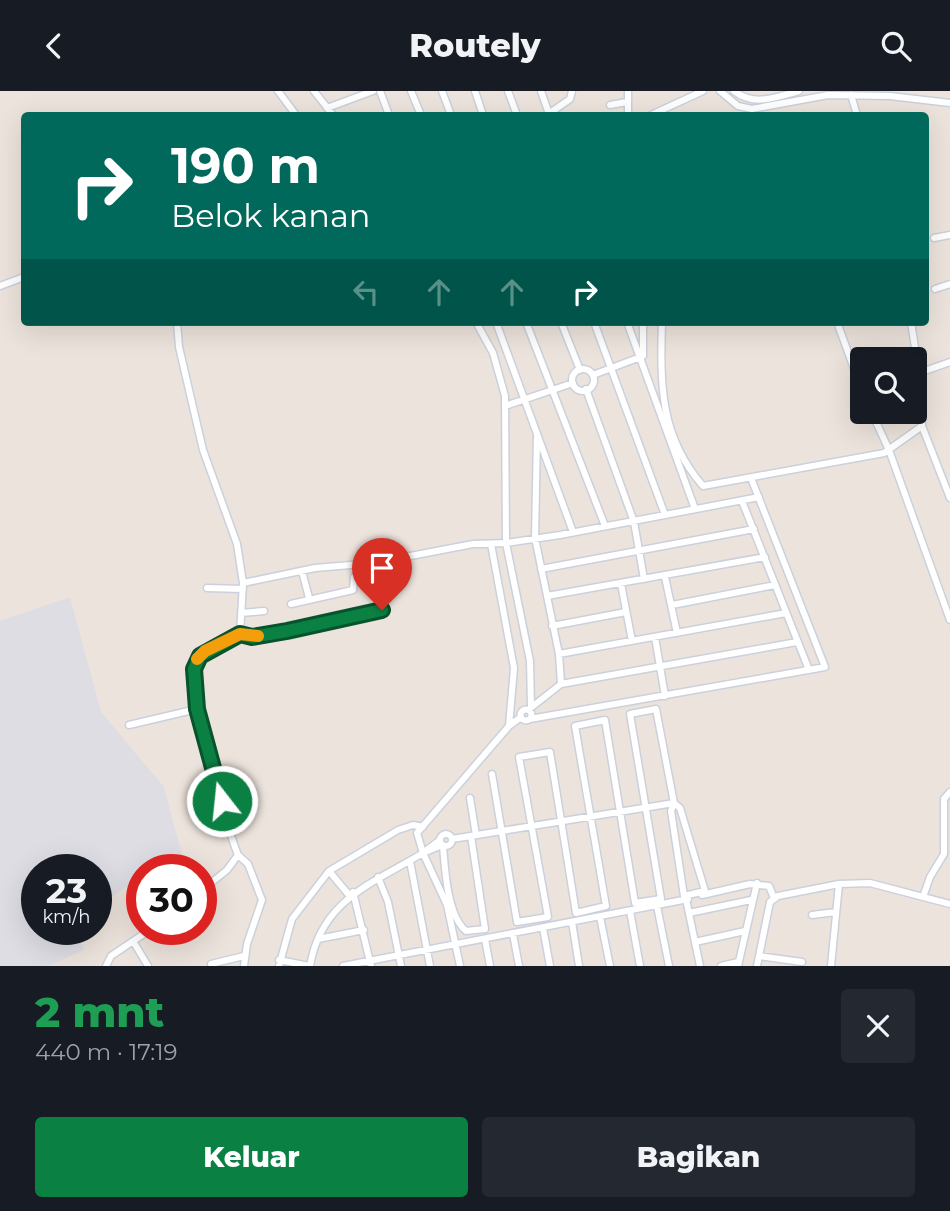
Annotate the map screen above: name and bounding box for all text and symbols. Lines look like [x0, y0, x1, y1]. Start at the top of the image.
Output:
text: Routely [409, 26, 541, 65]
icon: back [35, 27, 73, 65]
icon: search [877, 27, 915, 65]
text: 190 m [171, 136, 320, 195]
icon: right [56, 140, 147, 231]
text: Belok kanan [171, 196, 371, 235]
icon: left [347, 273, 385, 311]
icon: ahead [420, 273, 458, 311]
icon: ahead [493, 273, 531, 311]
icon: right [566, 273, 604, 311]
map controls [850, 347, 927, 424]
button: search [850, 347, 927, 424]
pin [352, 538, 412, 610]
icon: arrive [363, 549, 401, 587]
position arrow [185, 764, 259, 838]
speed limit sign: 30 [126, 854, 217, 945]
text: 23 [46, 869, 87, 912]
text: km/h [42, 906, 91, 928]
text: 2 mnt [35, 986, 164, 1038]
button: close [841, 989, 915, 1063]
text: 440 m · 17:19 [35, 1038, 178, 1066]
button: Keluar [35, 1117, 468, 1197]
button: Bagikan [482, 1117, 915, 1197]

